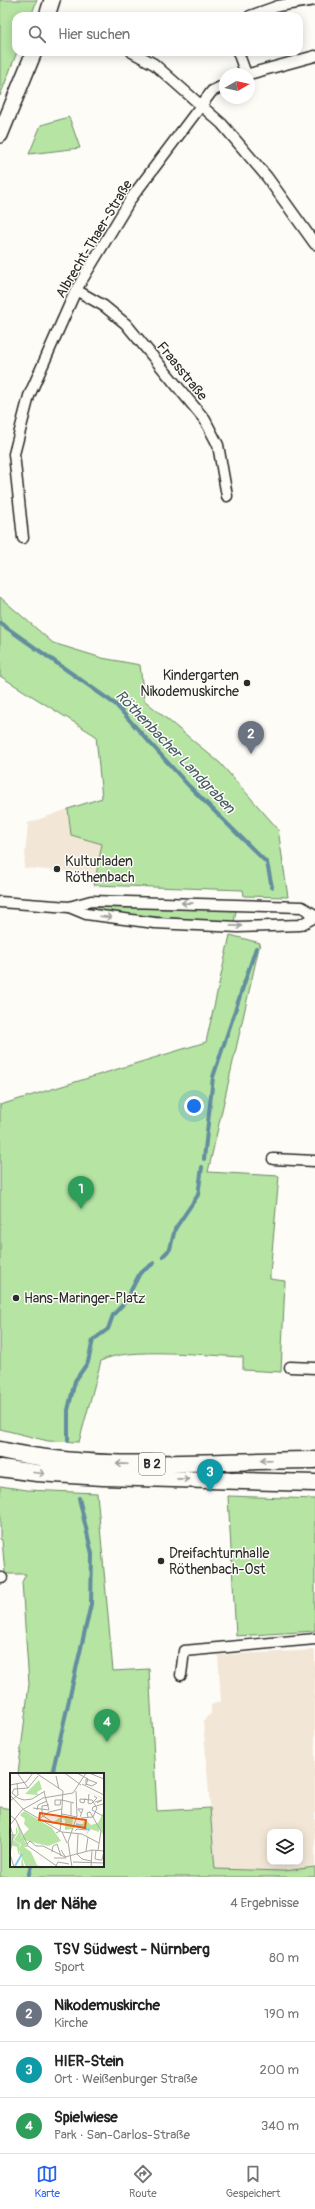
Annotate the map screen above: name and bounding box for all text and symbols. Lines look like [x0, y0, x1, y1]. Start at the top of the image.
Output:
search box [12, 12, 303, 56]
icon: search [26, 23, 48, 45]
text: Hier suchen [58, 25, 130, 44]
north arrow [219, 68, 255, 104]
street label: Albrecht-Thaer-Straße [52, 177, 136, 301]
street label: Fraasstraße [153, 338, 211, 404]
place label: Kindergarten Nikodemuskirche [140, 667, 239, 700]
marker: Kindergarten Nikodemuskirche [242, 678, 252, 688]
water label: Röthenbacher Landgraben [111, 686, 240, 819]
pin: 2 [238, 721, 264, 754]
place label: Kulturladen Röthenbach [65, 853, 135, 886]
marker: Kulturladen Röthenbach [52, 864, 62, 874]
one-way arrow [181, 899, 194, 907]
one-way arrow [99, 913, 112, 921]
one-way arrow [229, 923, 242, 930]
your location [184, 1096, 204, 1116]
pin: 1 [68, 1176, 94, 1209]
place label: Hans-Maringer-Platz [24, 1290, 145, 1307]
marker: Hans-Maringer-Platz [11, 1293, 21, 1303]
road number: B 2 [139, 1453, 165, 1475]
one-way arrow [260, 1456, 273, 1464]
pin: 3 [197, 1459, 223, 1492]
one-way arrow [116, 1461, 129, 1468]
one-way arrow [32, 1470, 45, 1477]
one-way arrow [176, 1476, 189, 1483]
place label: Dreifachturnhalle Röthenbach-Ost [169, 1545, 270, 1578]
marker: Dreifachturnhalle Röthenbach-Ost [156, 1556, 166, 1566]
pin: 4 [94, 1709, 120, 1742]
inset map [10, 1773, 104, 1867]
map controls [267, 1829, 303, 1865]
button: layers [267, 1829, 303, 1865]
text: In der Nähe [16, 1893, 97, 1914]
text: 4 Ergebnisse [230, 1895, 299, 1911]
text: TSV Südwest - Nürnberg [54, 1940, 210, 1959]
text: 1 [26, 1950, 32, 1966]
text: 80 m [269, 1950, 299, 1966]
text: Sport [54, 1959, 85, 1975]
text: Nikodemuskirche [54, 1996, 160, 2015]
text: 2 [25, 2006, 33, 2022]
text: 190 m [264, 2006, 299, 2022]
text: Kirche [54, 2015, 88, 2031]
text: HIER-Stein [54, 2052, 124, 2071]
text: 3 [25, 2062, 33, 2078]
text: 200 m [260, 2062, 299, 2078]
text: Ort · Weißenburger Straße [54, 2071, 197, 2087]
text: Spielwiese [54, 2108, 118, 2127]
text: 4 [25, 2118, 33, 2134]
text: 340 m [261, 2118, 299, 2134]
text: Park · San-Carlos-Straße [54, 2127, 190, 2143]
tab: Karte [35, 2163, 60, 2200]
tab: Route [129, 2163, 157, 2200]
tab: Gespeichert [226, 2163, 280, 2200]

